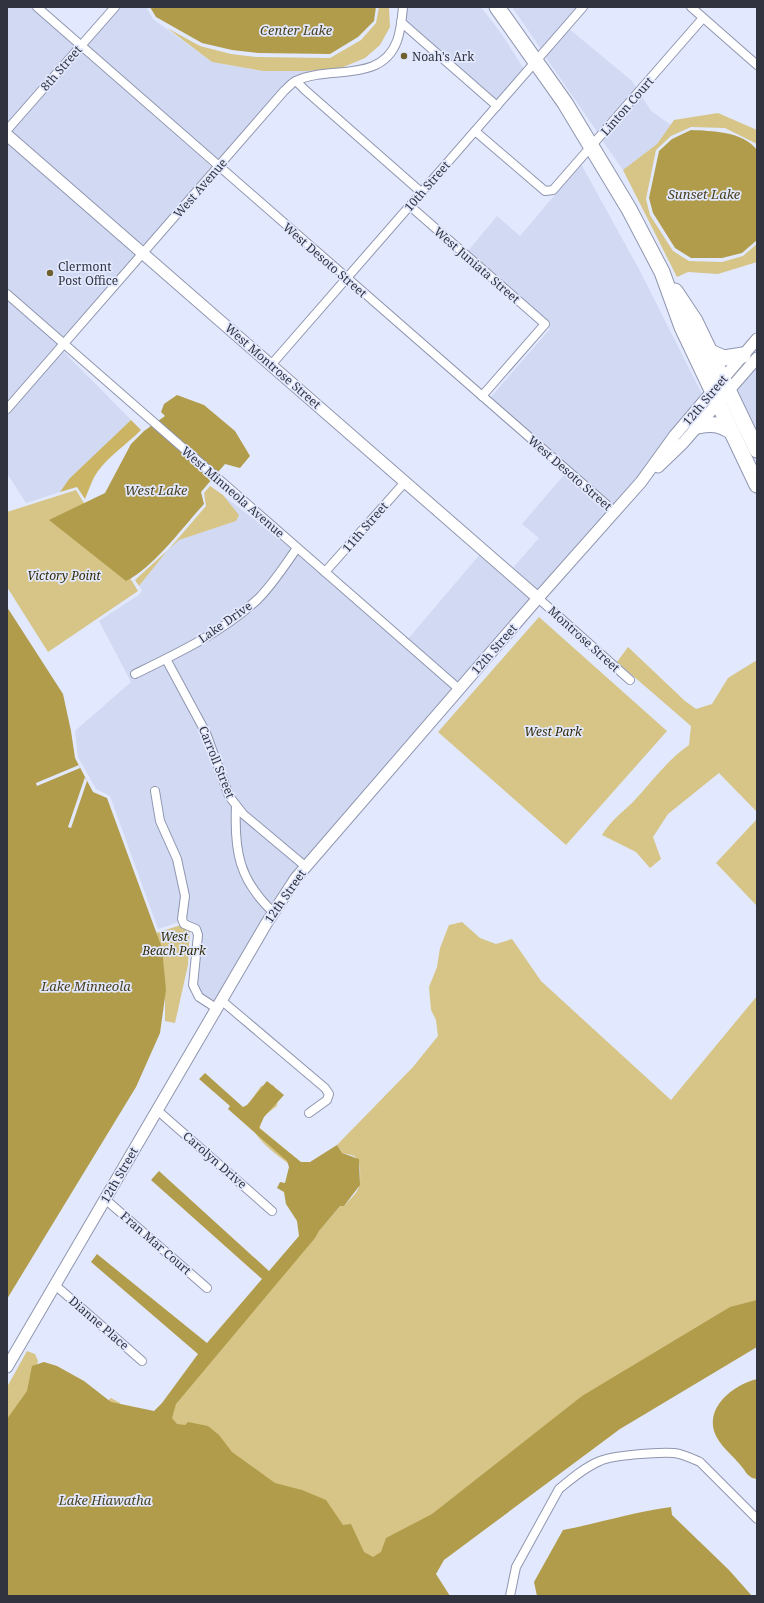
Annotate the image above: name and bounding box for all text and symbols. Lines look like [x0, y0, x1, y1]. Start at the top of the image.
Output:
water label: Center Lake [260, 21, 333, 39]
street label: 8th Street [36, 42, 86, 94]
place label: Noah's Ark [412, 48, 475, 65]
marker: Noah's Ark [399, 51, 409, 61]
street label: Linton Court [597, 73, 657, 139]
street label: West Avenue [169, 155, 231, 221]
street label: 10th Street [400, 157, 454, 215]
water label: Sunset Lake [668, 185, 741, 203]
street label: West Desoto Street [279, 219, 371, 301]
street label: West Juniata Street [430, 223, 524, 307]
place label: Clermont Post Office [58, 258, 118, 289]
marker: Clermont Post Office [45, 268, 55, 278]
street label: West Montrose Street [221, 320, 325, 412]
street label: 12th Street [679, 371, 731, 429]
street label: West Desoto Street [524, 432, 616, 514]
street label: West Minneola Avenue [178, 442, 288, 542]
water label: West Lake [125, 481, 188, 499]
street label: 11th Street [338, 498, 392, 556]
park label: Victory Point [27, 567, 101, 584]
street label: Lake Drive [195, 597, 255, 647]
street label: Montrose Street [544, 602, 624, 676]
street label: 12th Street [467, 620, 521, 678]
street label: Carroll Street [195, 723, 239, 801]
park label: West Park [524, 723, 583, 740]
street label: 12th Street [260, 866, 310, 926]
park label: West Beach Park [141, 928, 207, 959]
water label: Lake Minneola [40, 977, 131, 995]
street label: Carolyn Drive [179, 1127, 251, 1193]
street label: 12th Street [96, 1144, 142, 1206]
street label: Fran Mar Court [117, 1207, 195, 1279]
street label: Dianne Place [65, 1292, 133, 1354]
water label: Lake Hiawatha [58, 1491, 152, 1509]

